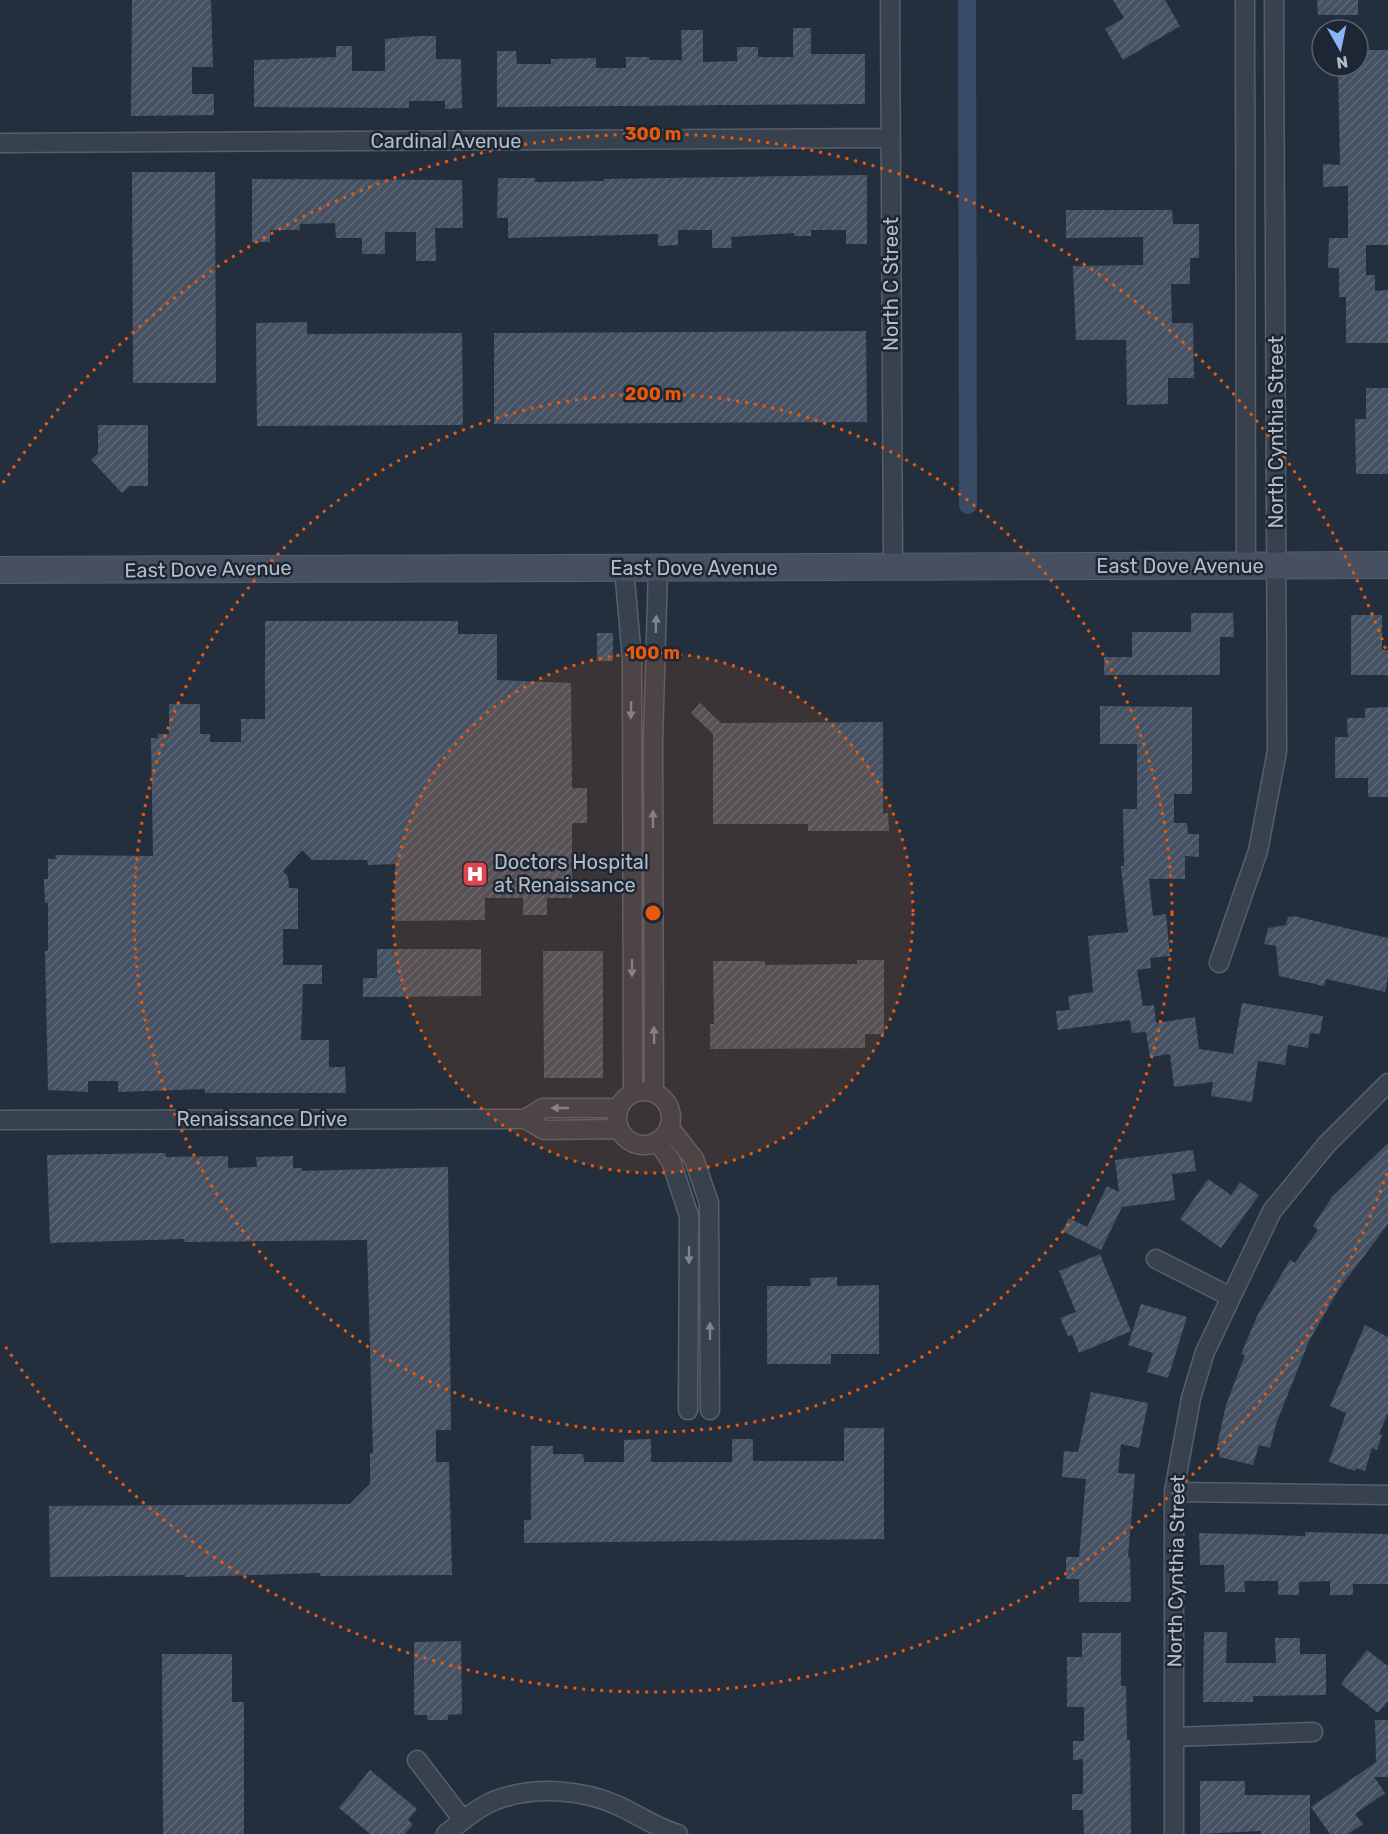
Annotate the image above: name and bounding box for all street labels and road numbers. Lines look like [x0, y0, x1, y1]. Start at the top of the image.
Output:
street label: Cardinal Avenue [371, 129, 521, 153]
street label: North C Street [879, 217, 903, 351]
street label: North Cynthia Street [1264, 335, 1288, 528]
street label: East Dove Avenue [1096, 554, 1264, 578]
street label: East Dove Avenue [124, 556, 292, 582]
street label: East Dove Avenue [610, 556, 778, 580]
street label: Renaissance Drive [176, 1107, 348, 1131]
street label: North Cynthia Street [1162, 1474, 1190, 1668]

